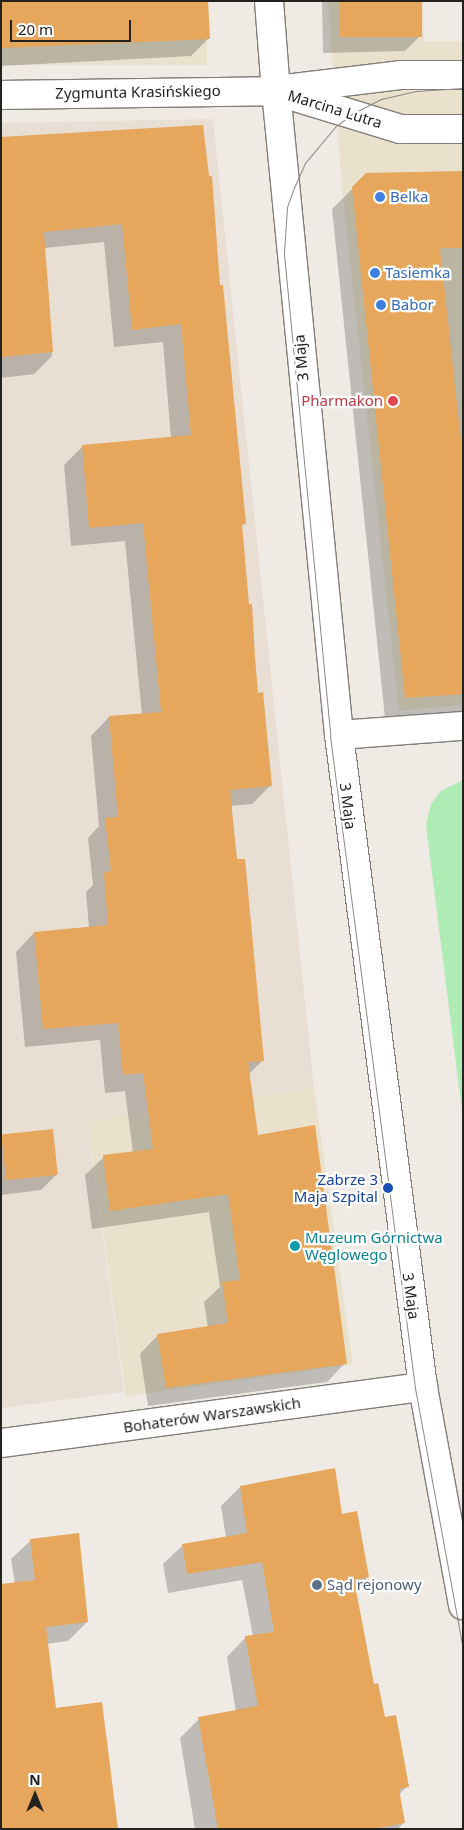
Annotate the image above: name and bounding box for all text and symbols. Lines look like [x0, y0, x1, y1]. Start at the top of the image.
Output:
scale bar [12, 10, 134, 42]
text: 20 m [18, 19, 53, 39]
street label: Zygmunta Krasińskiego [55, 82, 221, 102]
street label: Marcina Lutra [286, 86, 384, 132]
place label: Belka [390, 188, 429, 206]
marker: Belka [374, 191, 386, 203]
place label: Tasiemka [385, 264, 451, 282]
marker: Tasiemka [369, 267, 381, 279]
place label: Babor [391, 296, 434, 314]
marker: Babor [375, 299, 387, 311]
street label: 3 Maja [290, 334, 312, 382]
place label: Pharmakon [301, 392, 383, 410]
marker: Pharmakon [387, 395, 399, 407]
street label: 3 Maja [336, 782, 360, 830]
place label: Zabrze 3 Maja Szpital [294, 1170, 378, 1205]
marker: Zabrze 3 Maja Szpital [382, 1182, 394, 1194]
place label: Muzeum Górnictwa Węglowego [305, 1228, 443, 1263]
marker: Muzeum Górnictwa Węglowego [289, 1240, 301, 1252]
street label: 3 Maja [399, 1272, 423, 1320]
street label: Bohaterów Warszawskich [122, 1394, 302, 1436]
place label: Sąd rejonowy [327, 1576, 422, 1594]
marker: Sąd rejonowy [311, 1579, 323, 1591]
north arrow [10, 1770, 60, 1820]
text: N [29, 1770, 41, 1789]

